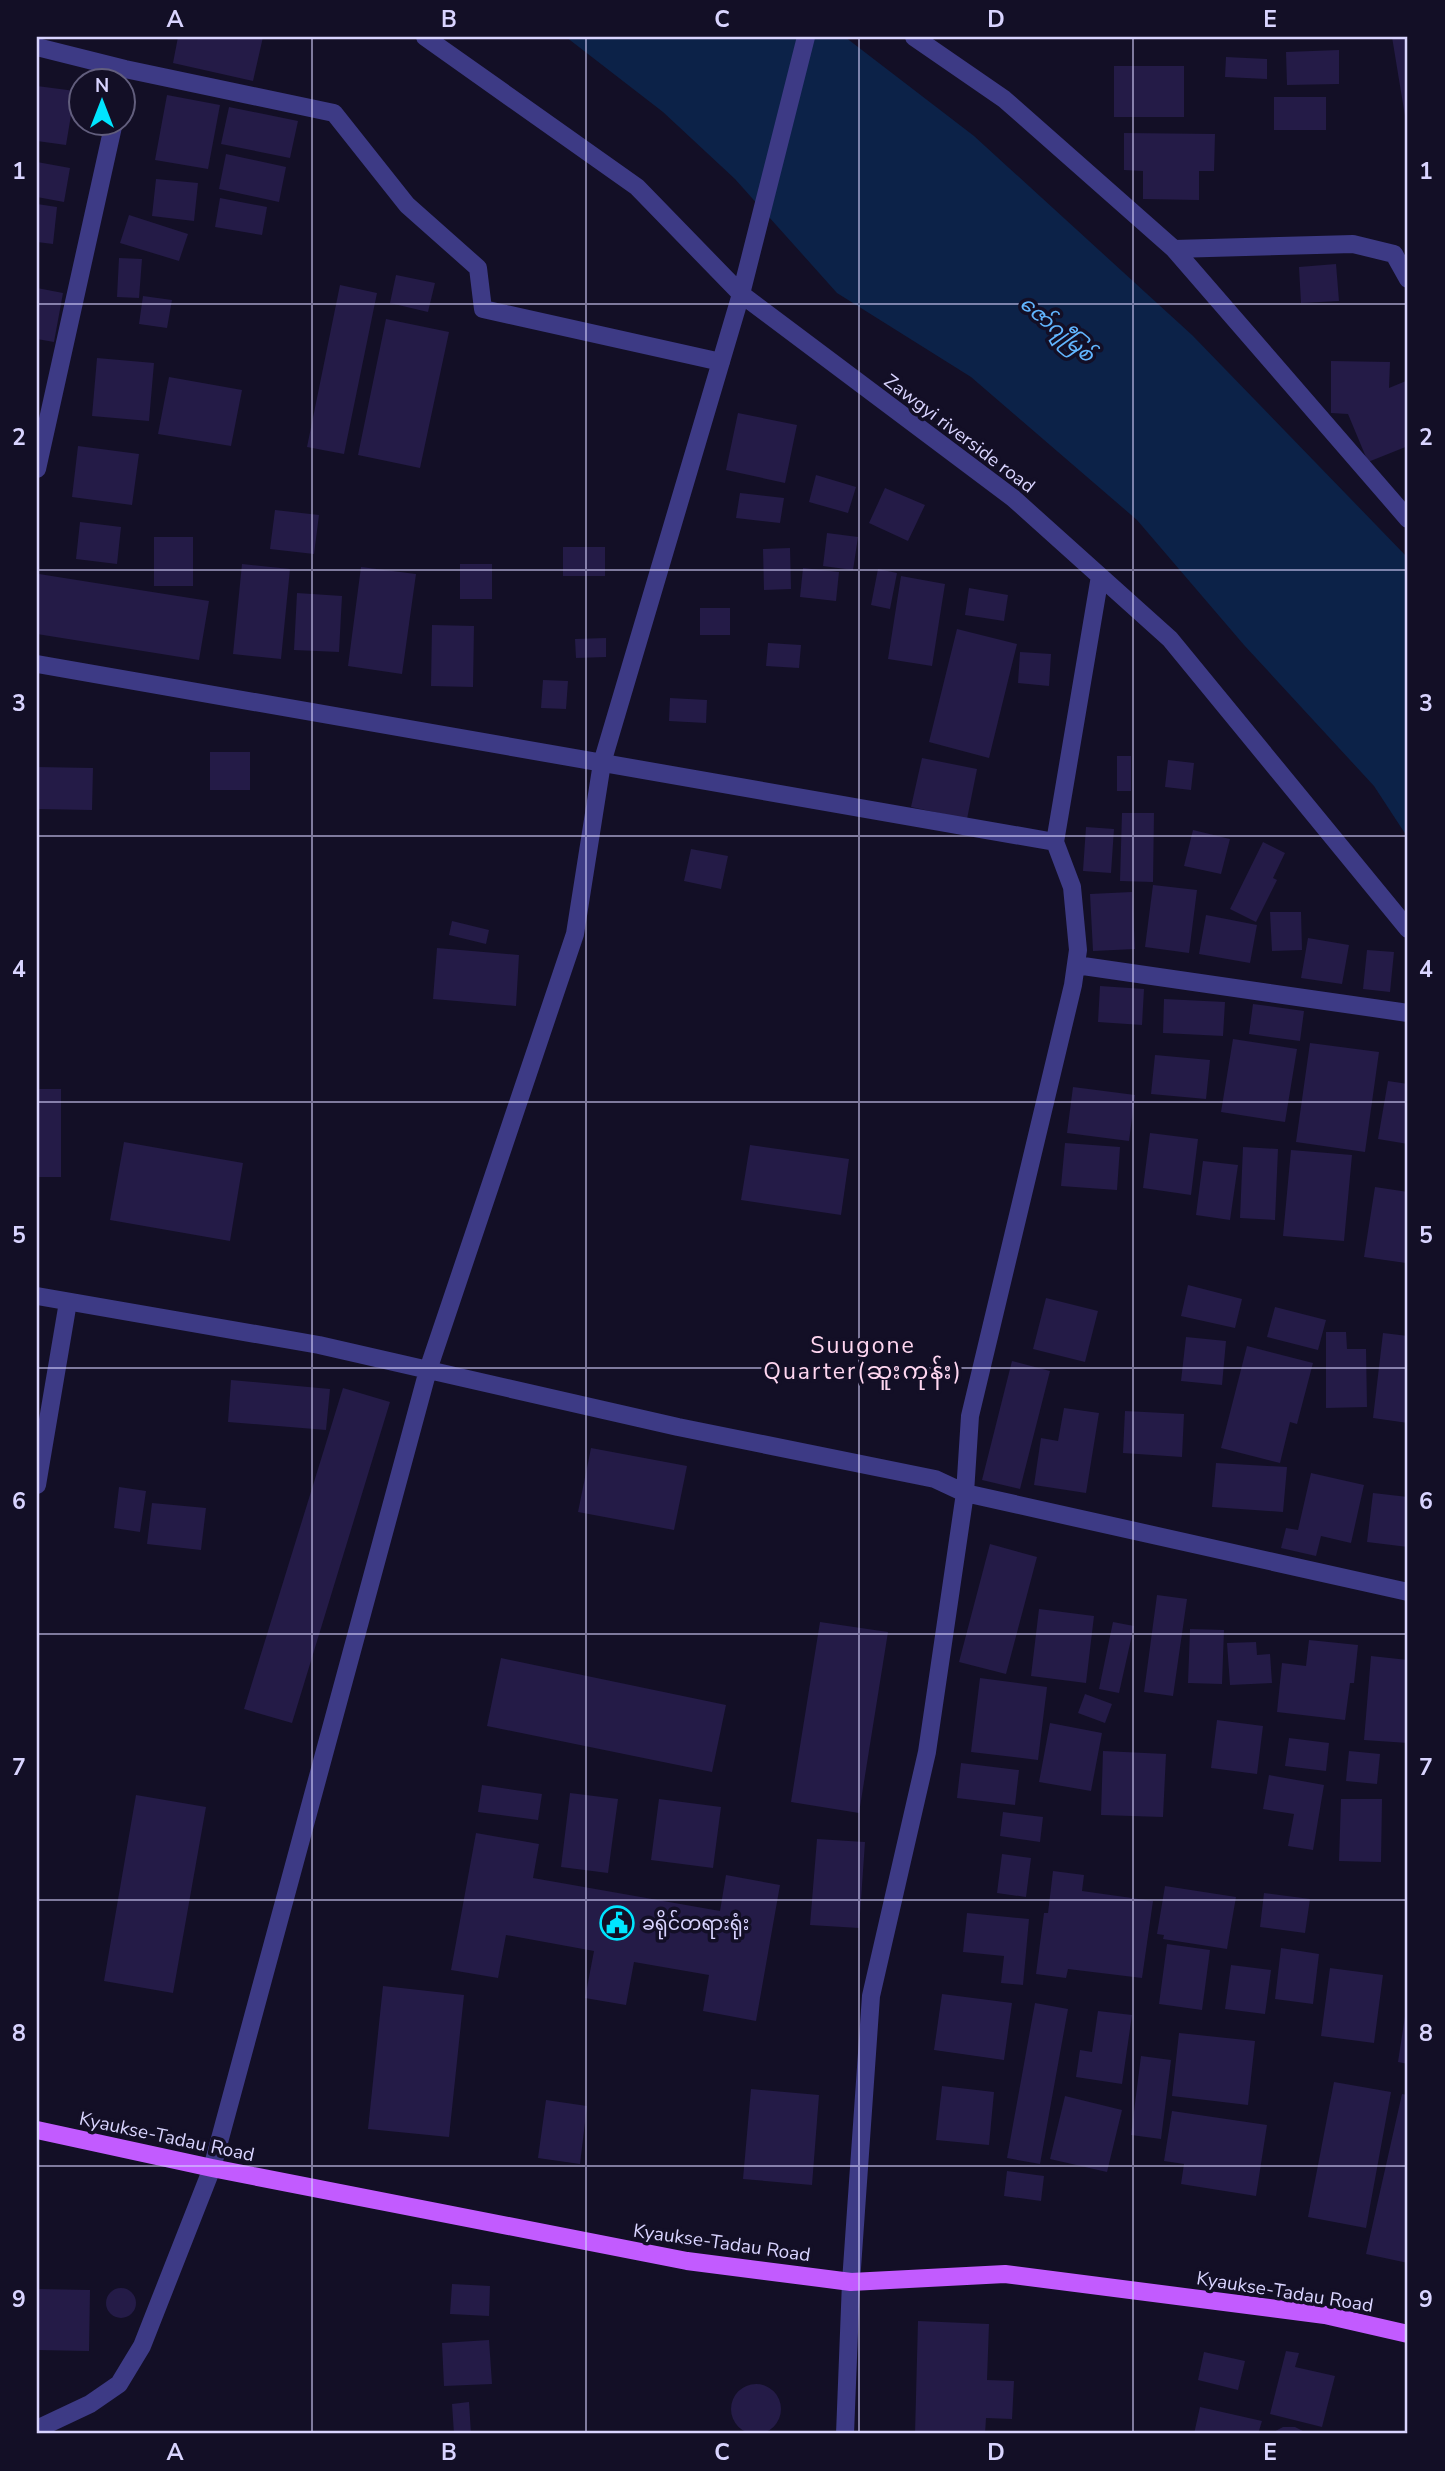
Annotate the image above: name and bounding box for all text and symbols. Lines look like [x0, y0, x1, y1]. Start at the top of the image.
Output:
text: A [166, 4, 184, 35]
text: B [441, 4, 457, 35]
text: C [714, 4, 730, 35]
text: D [987, 4, 1005, 35]
text: E [1263, 4, 1277, 35]
north arrow [66, 66, 136, 136]
text: N [95, 73, 109, 99]
text: 1 [12, 156, 26, 187]
text: 1 [1419, 156, 1433, 187]
water label: ဇော်ဂျီမြစ် [1012, 289, 1102, 372]
street label: Zawgyi riverside road [879, 368, 1040, 499]
text: 2 [12, 422, 26, 453]
text: 2 [1419, 422, 1433, 453]
text: 3 [12, 688, 26, 719]
text: 3 [1419, 688, 1433, 719]
text: 4 [12, 954, 26, 985]
text: 4 [1419, 954, 1433, 985]
text: 5 [12, 1220, 26, 1251]
text: 5 [1419, 1220, 1433, 1251]
district label: Suugone Quarter(ဆူးကုန်း) [763, 1330, 963, 1390]
text: 6 [12, 1486, 26, 1517]
text: 6 [1419, 1486, 1433, 1517]
text: 7 [12, 1752, 26, 1783]
text: 7 [1419, 1752, 1433, 1783]
public building icon: ခရိုင်တရားရုံး [598, 1904, 636, 1942]
place label: ခရိုင်တရားရုံး [642, 1909, 749, 1940]
text: 8 [12, 2018, 26, 2049]
text: 8 [1419, 2018, 1433, 2049]
street label: Kyaukse-Tadau Road [77, 2106, 257, 2168]
street label: Kyaukse-Tadau Road [632, 2218, 812, 2268]
street label: Kyaukse-Tadau Road [1195, 2265, 1375, 2319]
text: 9 [12, 2284, 26, 2315]
text: 9 [1419, 2284, 1433, 2315]
text: A [166, 2437, 184, 2468]
text: B [441, 2437, 457, 2468]
text: C [714, 2437, 730, 2468]
text: D [987, 2437, 1005, 2468]
text: E [1263, 2437, 1277, 2468]

